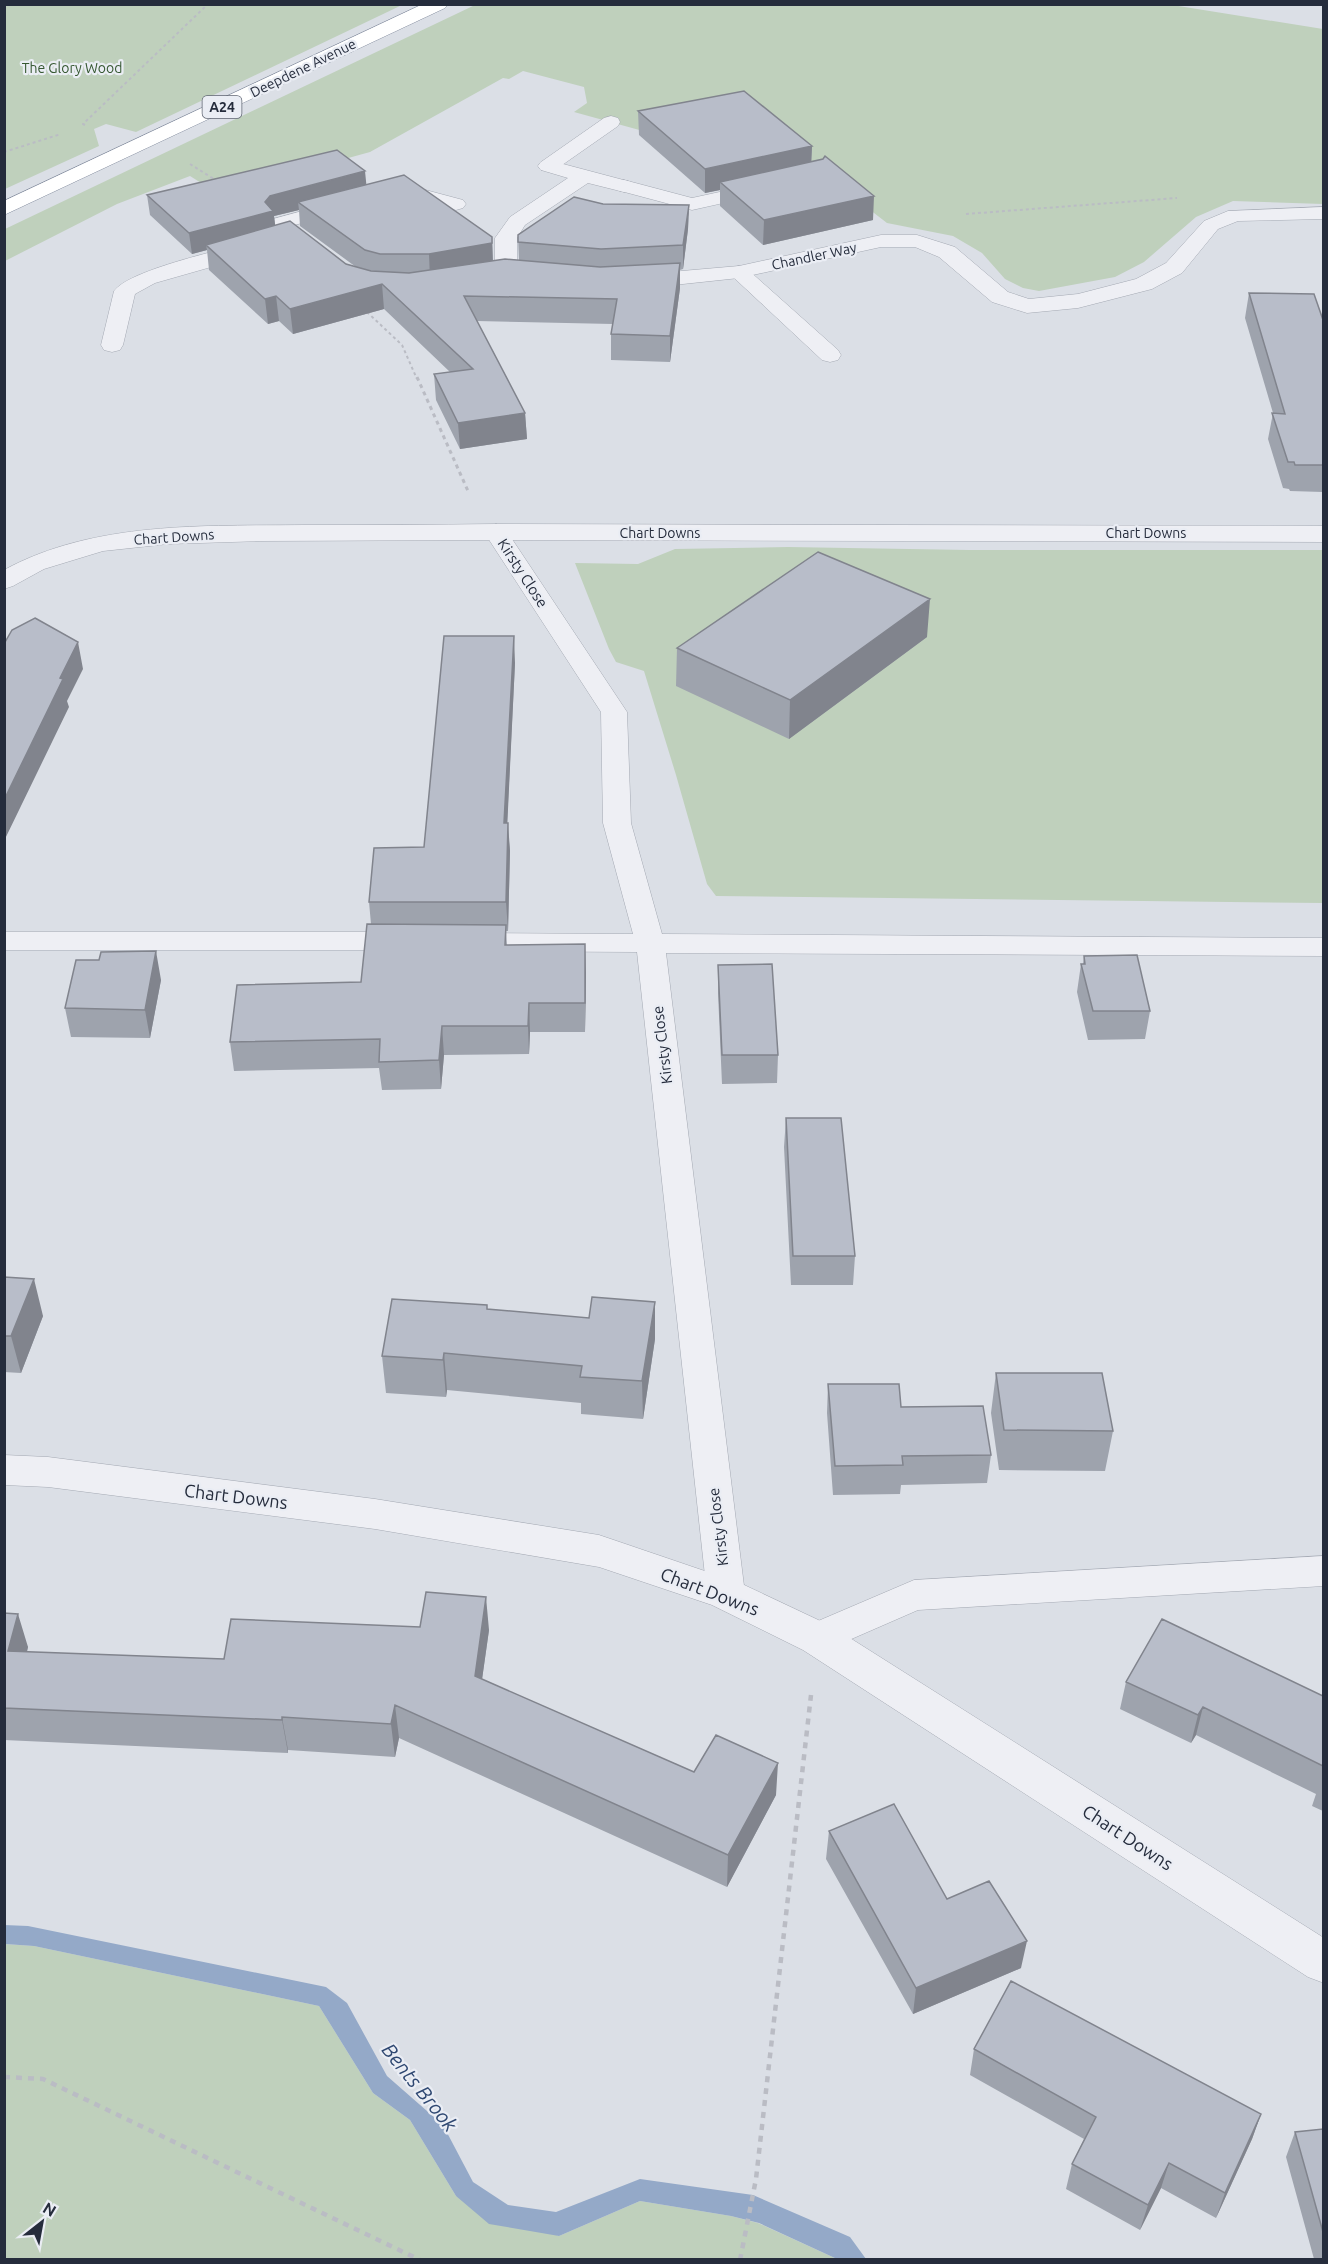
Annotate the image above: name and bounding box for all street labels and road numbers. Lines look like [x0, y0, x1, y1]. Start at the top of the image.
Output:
street label: Deepdene Avenue [248, 35, 358, 101]
road number: A24 [202, 96, 242, 118]
street label: Chandler Way [770, 239, 858, 273]
street label: Chart Downs [620, 525, 700, 541]
street label: Chart Downs [1106, 525, 1186, 541]
street label: Chart Downs [133, 526, 215, 548]
street label: Kirsty Close [494, 535, 552, 611]
street label: Kirsty Close [649, 1005, 675, 1085]
street label: Chart Downs [183, 1480, 289, 1512]
street label: Kirsty Close [705, 1487, 731, 1567]
street label: Chart Downs [658, 1563, 762, 1619]
street label: Chart Downs [1079, 1800, 1177, 1874]

